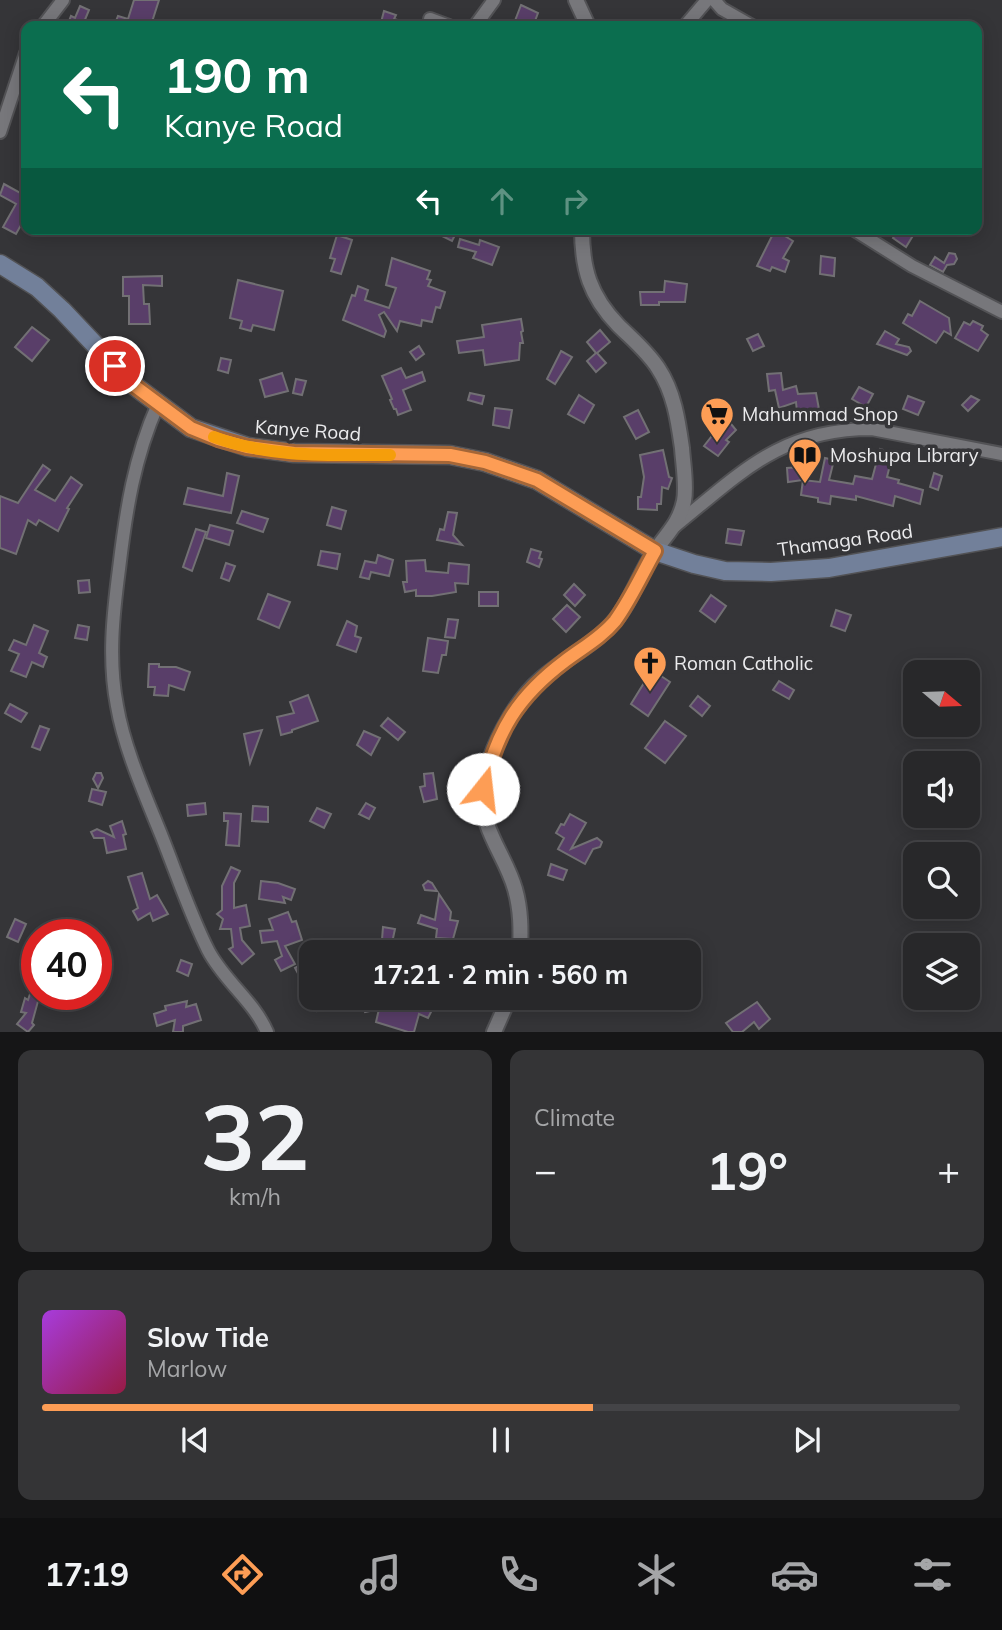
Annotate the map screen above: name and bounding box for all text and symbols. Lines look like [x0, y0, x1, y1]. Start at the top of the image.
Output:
text: 190 m [164, 44, 310, 105]
icon: left [49, 49, 140, 140]
text: Kanye Road [164, 105, 343, 145]
icon: left [410, 182, 448, 220]
icon: ahead [483, 182, 521, 220]
icon: right [556, 182, 594, 220]
pin [85, 336, 145, 396]
icon: arrive [96, 347, 134, 385]
supermarket icon: Mahummad Shop [698, 395, 736, 444]
place label: Mahummad Shop [742, 402, 898, 426]
street label: Kanye Road [254, 414, 362, 446]
library icon: Moshupa Library [786, 436, 824, 485]
place label: Moshupa Library [830, 443, 978, 467]
street label: Thamaga Road [776, 519, 914, 561]
church icon: Roman Catholic [631, 644, 669, 693]
place label: Roman Catholic [674, 651, 813, 675]
north arrow [903, 660, 980, 737]
map controls [903, 660, 980, 1010]
button: sound [903, 751, 980, 828]
position arrow [446, 752, 520, 826]
button: search [903, 842, 980, 919]
speed limit sign: 40 [21, 919, 112, 1010]
button: layers [903, 933, 980, 1010]
text: 17:21 · 2 min · 560 m [372, 958, 628, 991]
text: 32 [200, 1079, 310, 1193]
text: Climate [534, 1103, 615, 1132]
text: 19° [706, 1138, 788, 1203]
text: − [534, 1146, 557, 1194]
text: + [937, 1146, 960, 1194]
text: km/h [229, 1182, 281, 1211]
text: Slow Tide [147, 1321, 269, 1354]
text: Marlow [147, 1354, 227, 1383]
icon: previous [176, 1421, 214, 1459]
icon: pause [482, 1421, 520, 1459]
icon: next [788, 1421, 826, 1459]
icon: directions [218, 1550, 267, 1599]
icon: music [356, 1550, 405, 1599]
icon: phone [494, 1550, 543, 1599]
icon: climate [632, 1550, 681, 1599]
icon: car [770, 1550, 819, 1599]
icon: filters [908, 1550, 957, 1599]
text: 17:19 [45, 1554, 129, 1594]

